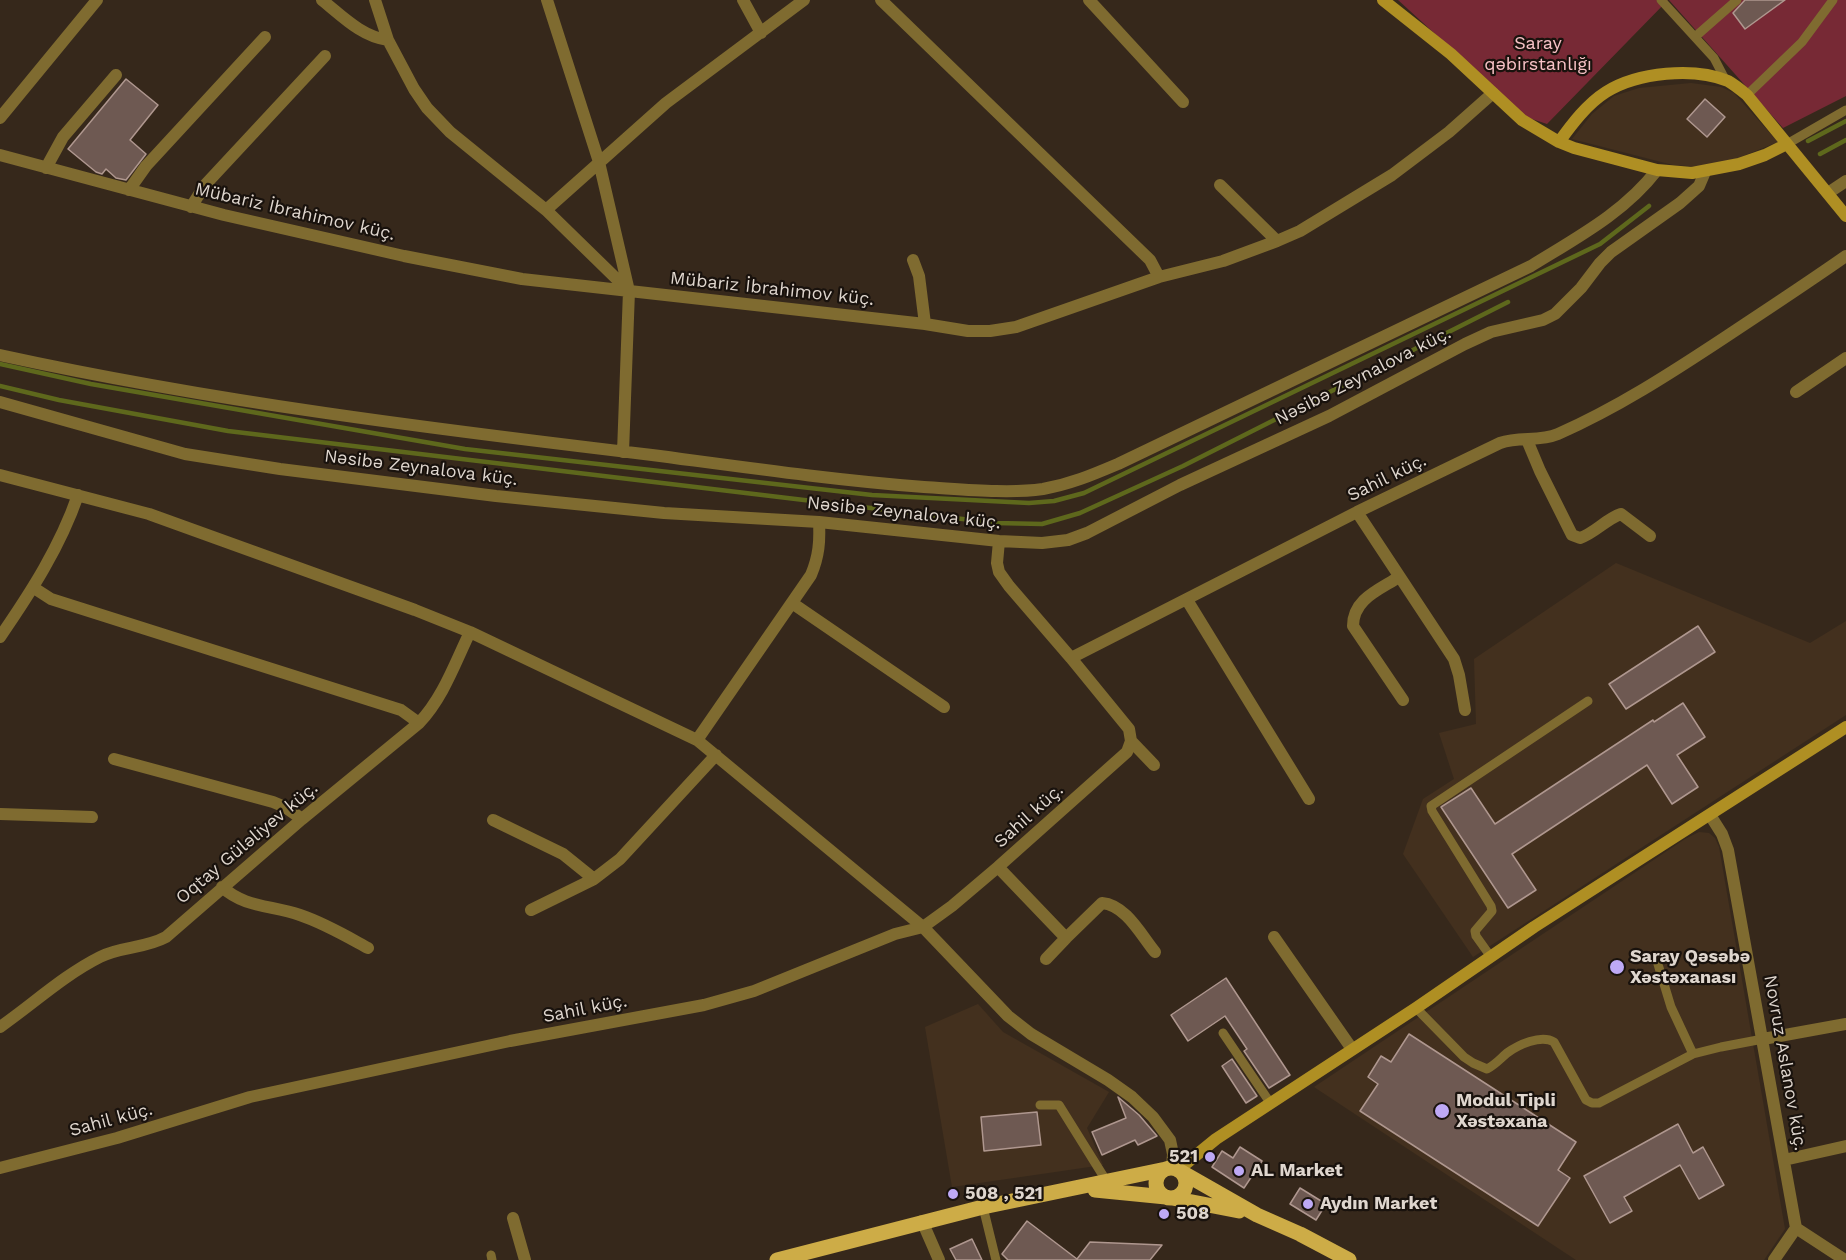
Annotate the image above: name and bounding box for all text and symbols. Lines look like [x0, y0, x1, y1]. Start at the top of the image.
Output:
park label: Saray qəbirstanlığı [1484, 33, 1592, 76]
street label: Mübariz İbrahimov küç. [193, 178, 397, 246]
street label: Mübariz İbrahimov küç. [669, 268, 875, 310]
street label: Nəsibə Zeynalova küç. [1271, 322, 1455, 430]
street label: Nəsibə Zeynalova küç. [323, 445, 519, 491]
street label: Sahil küç. [1344, 450, 1430, 506]
street label: Nəsibə Zeynalova küç. [806, 492, 1002, 534]
street label: Oqtay Güləliyev küç. [172, 777, 322, 909]
street label: Sahil küç. [990, 779, 1068, 853]
place label: Saray Qəsəbə Xəstəxanası [1630, 946, 1750, 988]
marker: Saray Qəsəbə Xəstəxanası [1608, 958, 1626, 976]
street label: Novruz Aslanov küç. [1759, 973, 1811, 1153]
street label: Sahil küç. [541, 990, 629, 1028]
place label: Modul Tipli Xəstəxana [1456, 1090, 1556, 1132]
street label: Sahil küç. [67, 1099, 155, 1141]
marker: Modul Tipli Xəstəxana [1433, 1102, 1451, 1120]
place label: 521 [1169, 1146, 1198, 1168]
marker: 521 [1203, 1150, 1217, 1164]
place label: AL Market [1251, 1160, 1343, 1182]
marker: AL Market [1232, 1164, 1246, 1178]
place label: 508 , 521 [965, 1183, 1043, 1205]
marker: 508 , 521 [946, 1187, 960, 1201]
place label: Aydın Market [1320, 1193, 1437, 1215]
marker: Aydın Market [1301, 1197, 1315, 1211]
place label: 508 [1176, 1203, 1209, 1225]
marker: 508 [1157, 1207, 1171, 1221]

